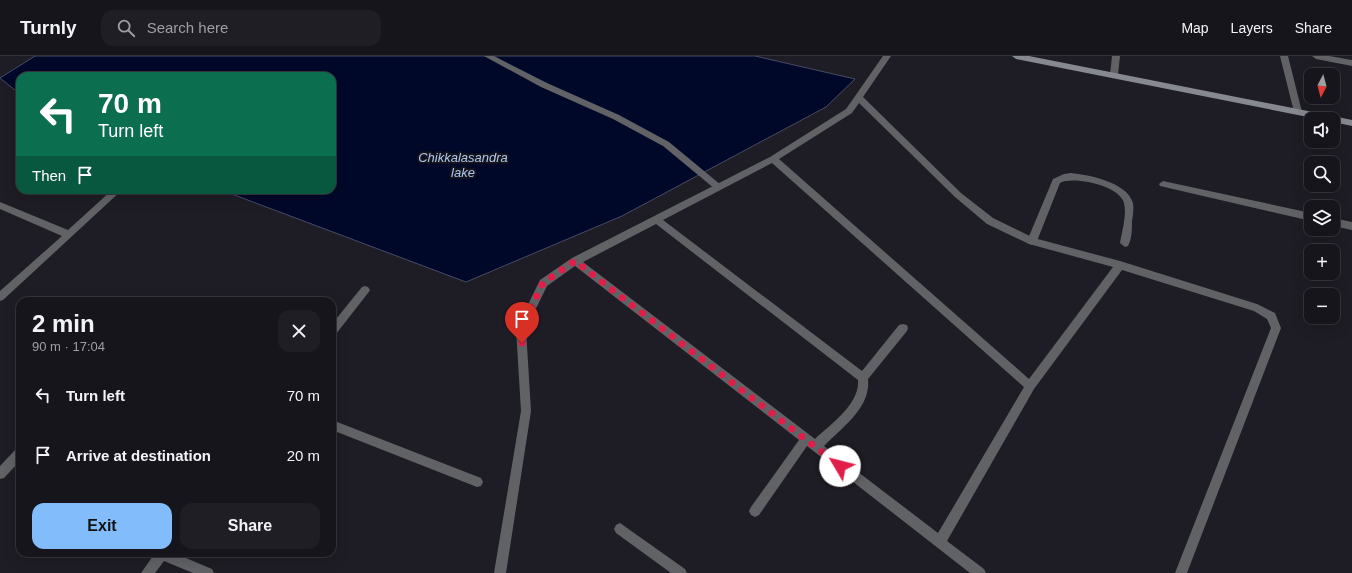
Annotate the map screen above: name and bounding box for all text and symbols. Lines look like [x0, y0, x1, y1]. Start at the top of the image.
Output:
search box [101, 10, 381, 46]
text: Turnly [20, 17, 77, 38]
icon: search [115, 17, 137, 39]
text: Search here [147, 19, 228, 36]
text: Map [1181, 20, 1209, 36]
text: Layers [1231, 20, 1273, 36]
text: Share [1295, 20, 1332, 36]
north arrow [1304, 68, 1340, 104]
map controls [1304, 68, 1340, 324]
icon: left [32, 88, 84, 140]
text: 70 m [98, 88, 162, 119]
button: sound [1304, 112, 1340, 148]
text: Turn left [98, 121, 163, 141]
water label: Chikkalasandra lake [418, 150, 508, 180]
button: search [1304, 156, 1340, 192]
icon: arrive [74, 164, 96, 186]
text: Then [32, 167, 66, 184]
button: layers [1304, 200, 1340, 236]
button: + [1304, 244, 1340, 280]
button: − [1304, 288, 1340, 324]
pin [505, 302, 539, 343]
icon: arrive [511, 308, 533, 330]
text: 2 min [32, 310, 95, 337]
button: close [278, 310, 320, 352]
text: 90 m · 17:04 [32, 339, 105, 354]
icon: left [32, 384, 54, 406]
text: Turn left [66, 387, 125, 404]
text: 70 m [287, 387, 320, 404]
icon: arrive [32, 444, 54, 466]
position arrow [819, 445, 861, 487]
text: Arrive at destination [66, 447, 211, 464]
text: 20 m [287, 447, 320, 464]
button: Exit [32, 503, 172, 549]
button: Share [180, 503, 320, 549]

